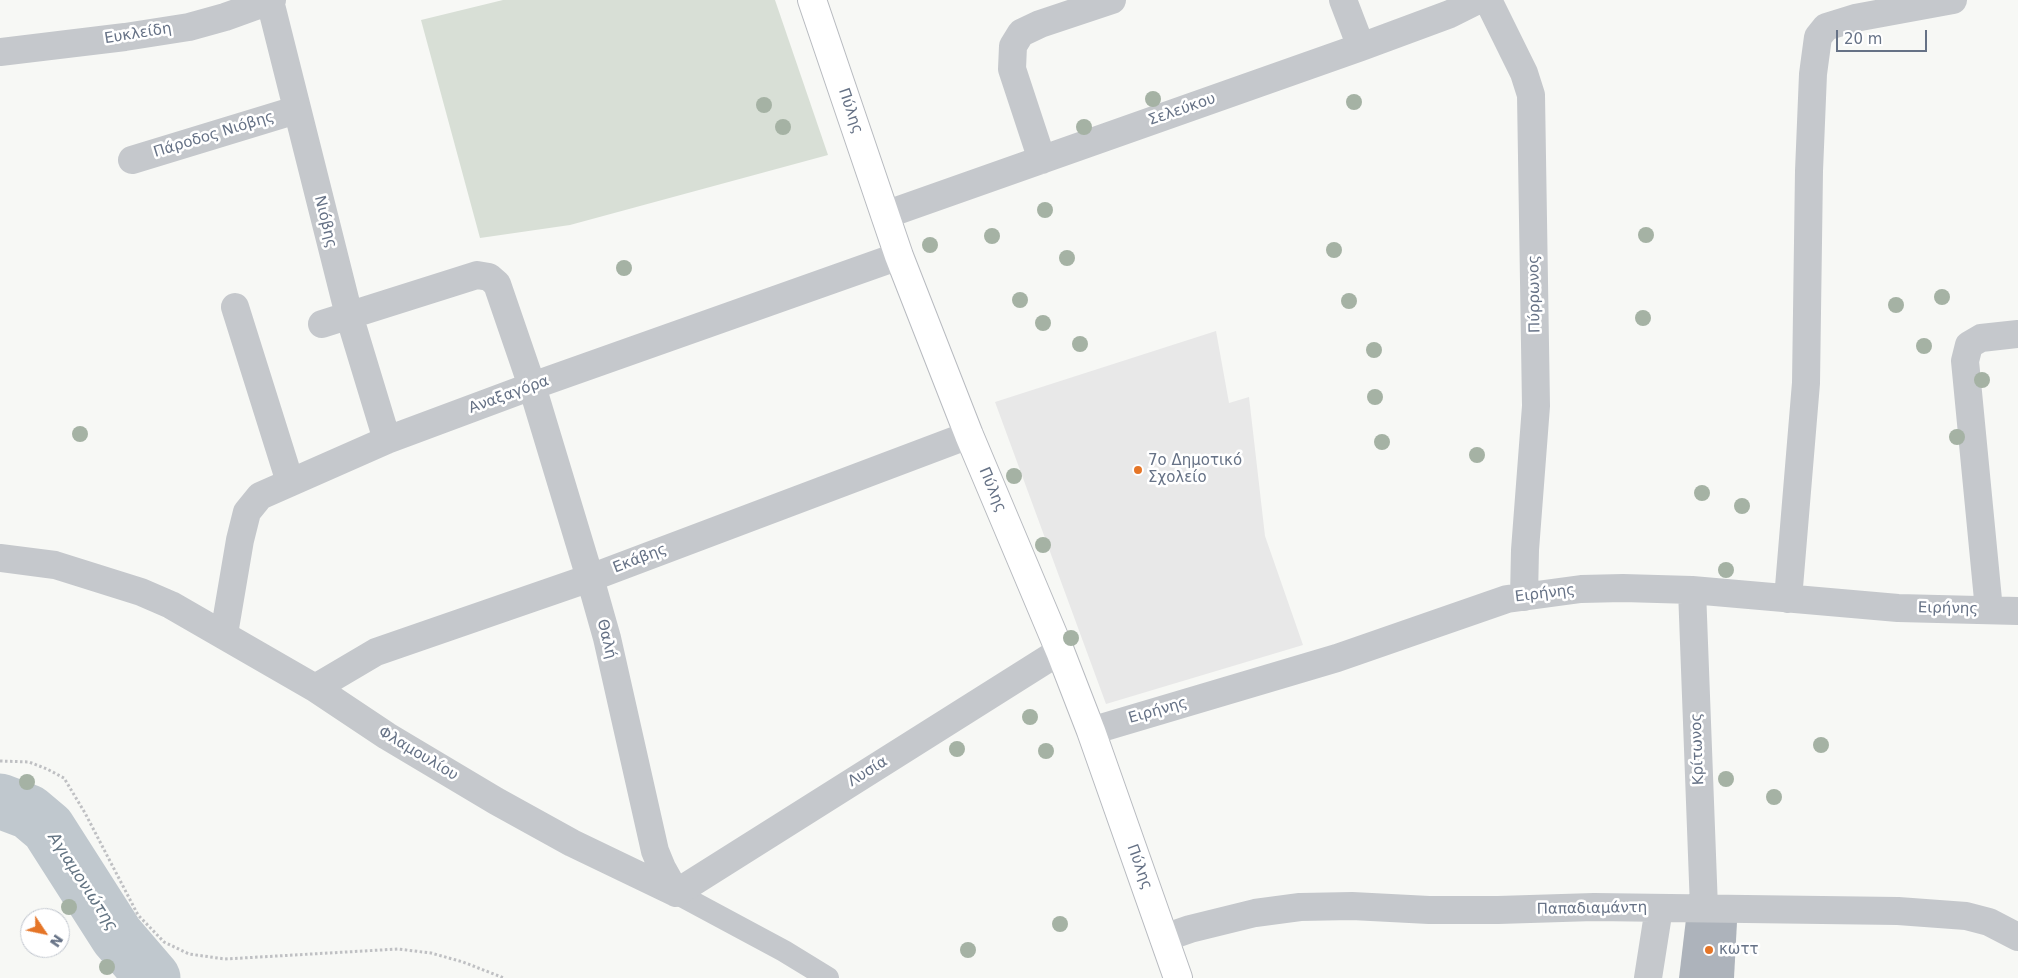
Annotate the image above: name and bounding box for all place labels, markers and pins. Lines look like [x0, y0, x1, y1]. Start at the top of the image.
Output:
place label: 7ο Δημοτικό Σχολείο [1148, 452, 1242, 487]
marker: 7ο Δημοτικό Σχολείο [1132, 464, 1144, 476]
place label: κωττ [1719, 941, 1758, 959]
marker: κωττ [1703, 944, 1715, 956]

